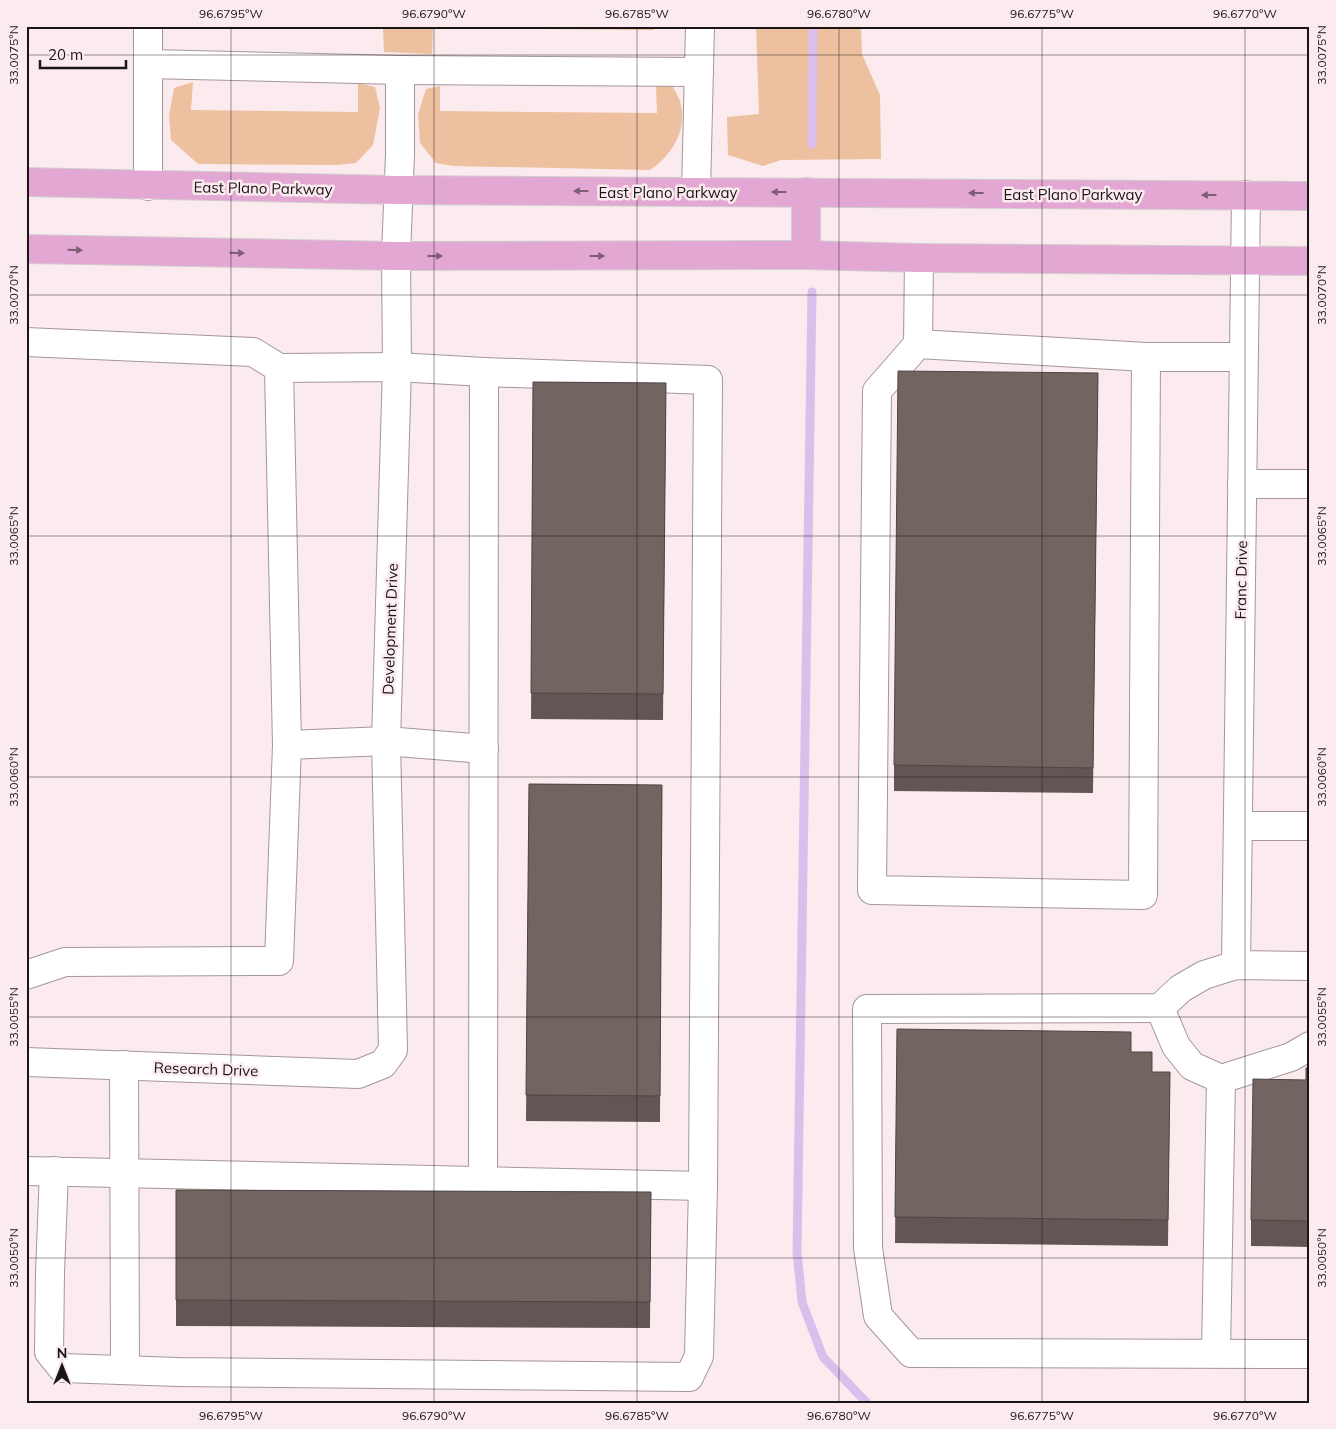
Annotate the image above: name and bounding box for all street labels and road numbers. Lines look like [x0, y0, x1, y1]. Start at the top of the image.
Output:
street label: East Plano Parkway [193, 177, 333, 199]
street label: East Plano Parkway [599, 183, 738, 202]
street label: East Plano Parkway [1004, 185, 1143, 204]
street label: Franc Drive [1231, 540, 1251, 620]
street label: Development Drive [378, 563, 402, 695]
street label: Research Drive [153, 1058, 259, 1080]

